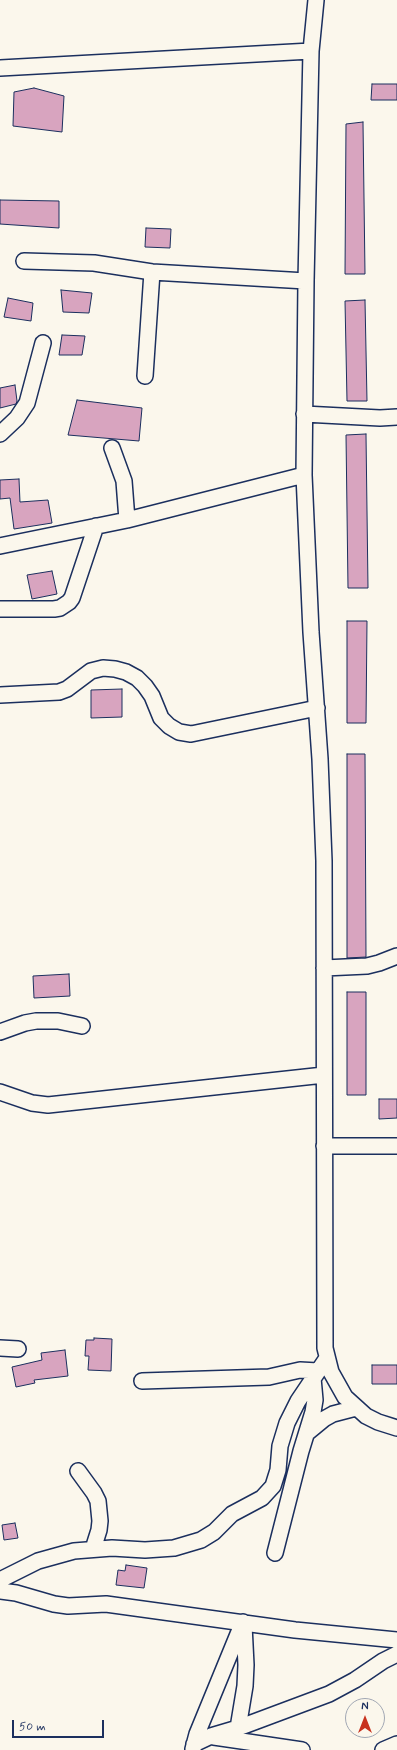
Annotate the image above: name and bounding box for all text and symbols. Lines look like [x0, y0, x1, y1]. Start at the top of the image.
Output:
north arrow [345, 1698, 385, 1738]
text: N [361, 1700, 369, 1714]
scale bar [14, 1712, 106, 1738]
text: 50 m [19, 1719, 46, 1735]

